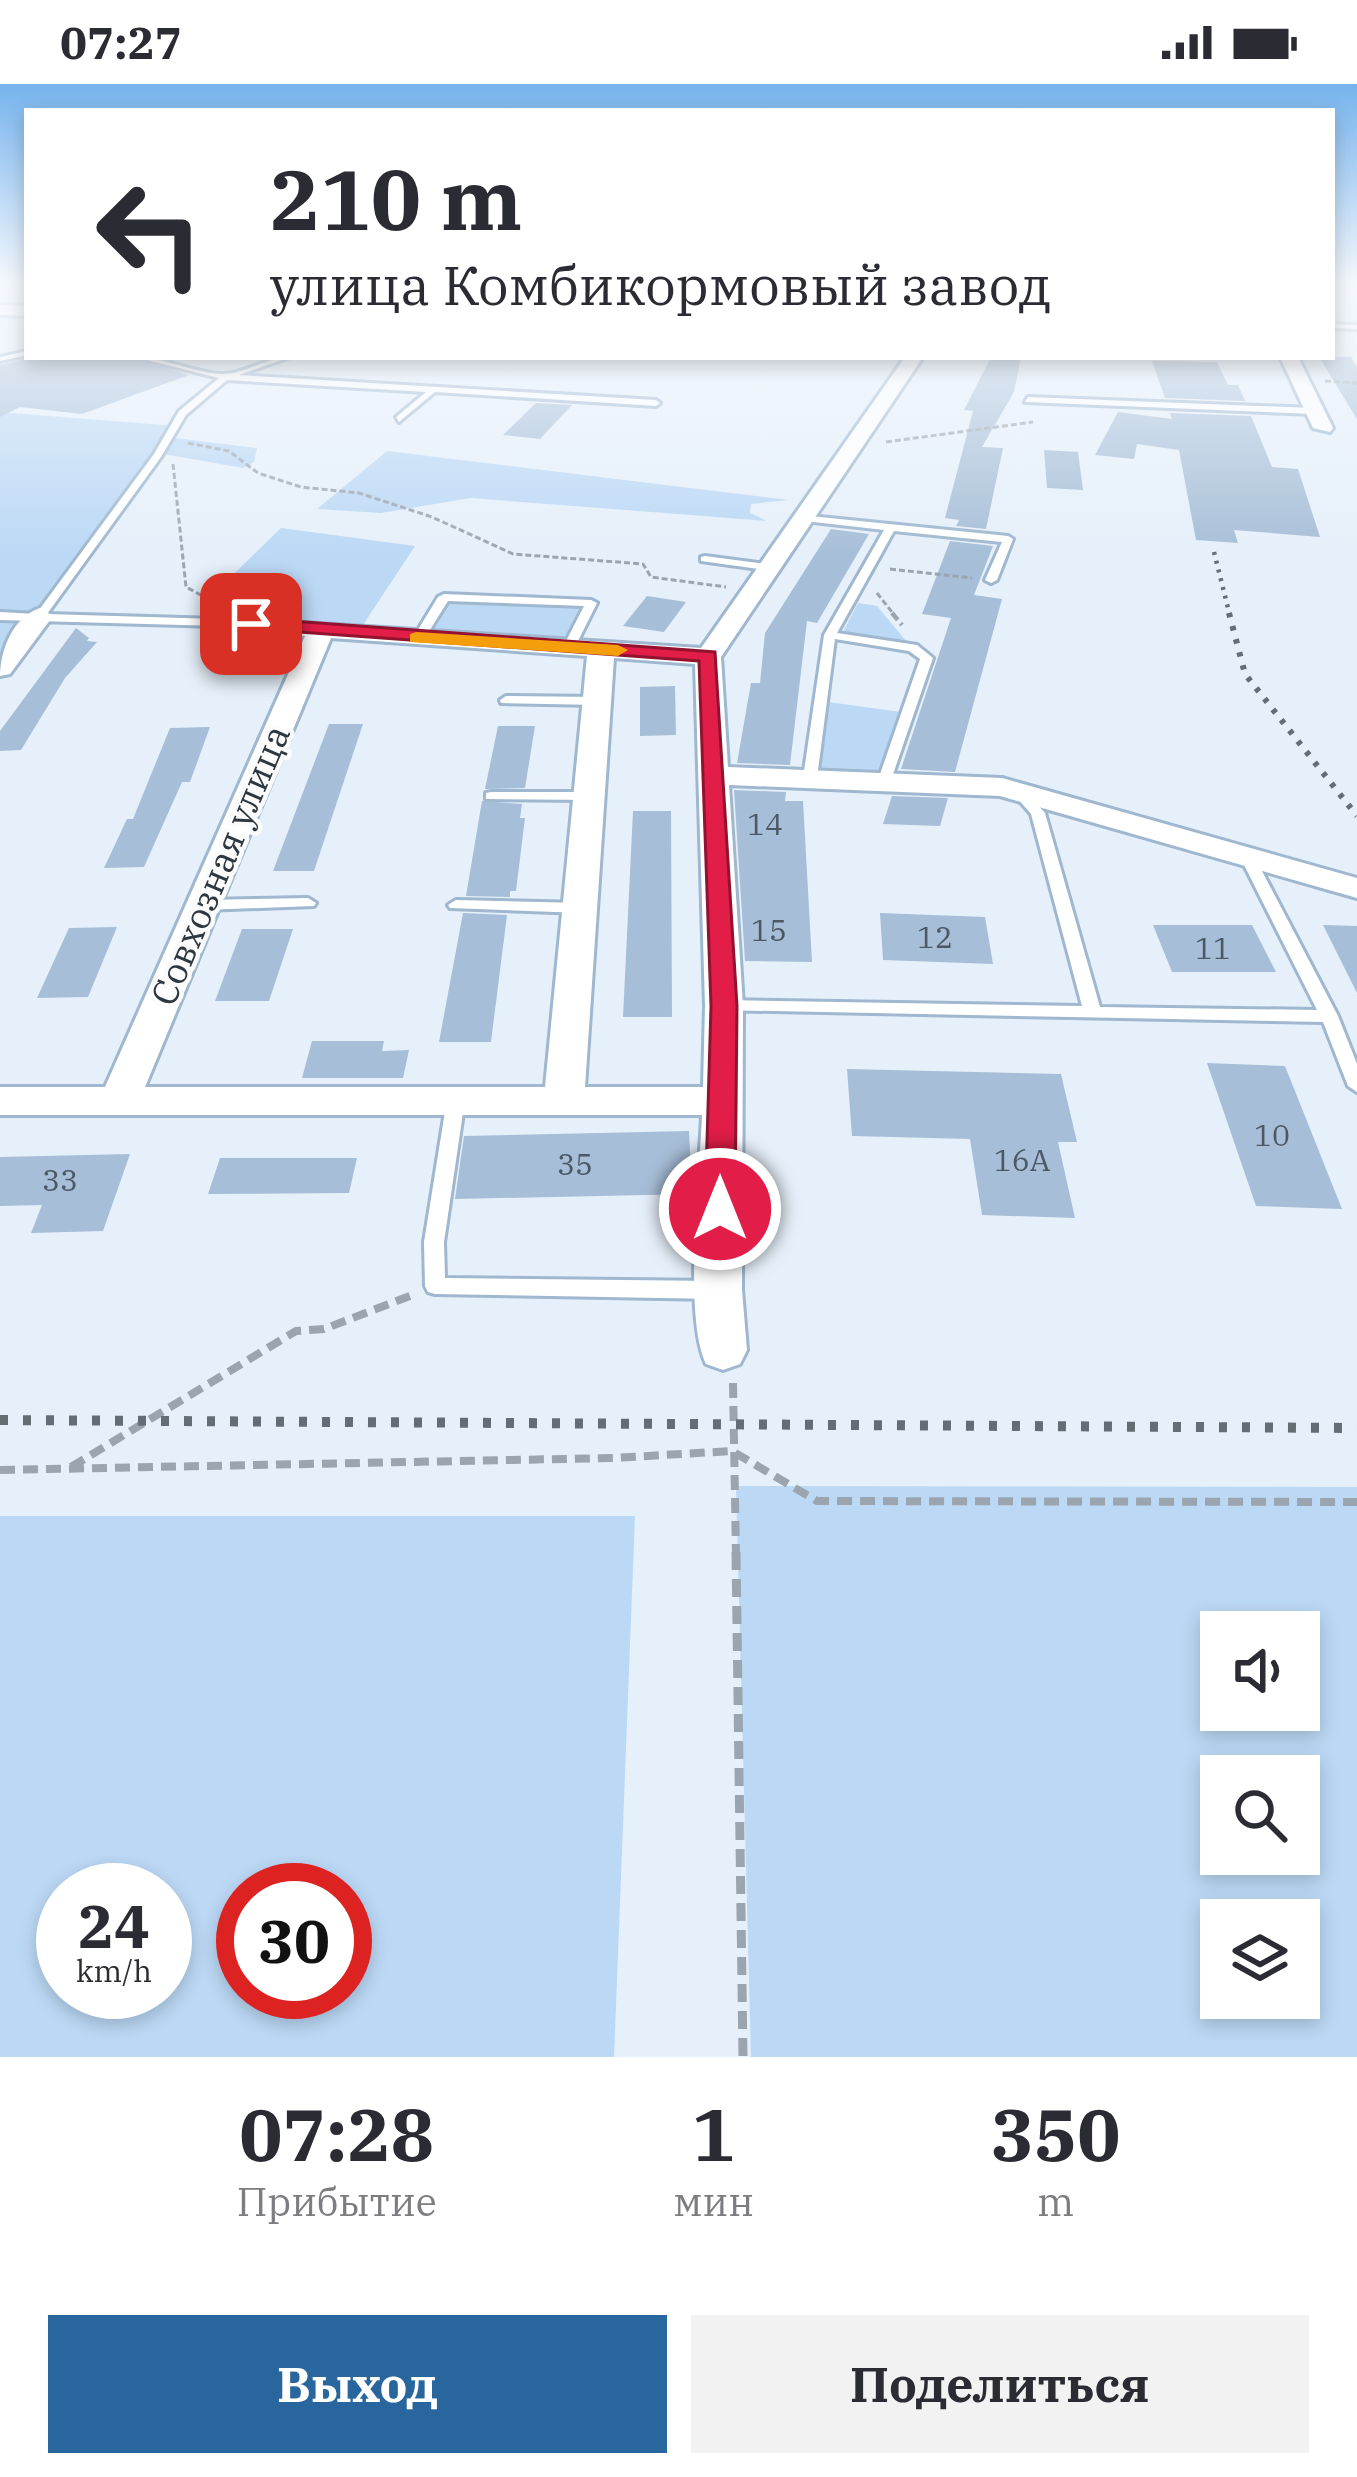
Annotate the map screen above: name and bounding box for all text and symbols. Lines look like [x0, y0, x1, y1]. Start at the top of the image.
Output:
text: 07:27 [60, 13, 182, 71]
text: 210 m [270, 144, 522, 253]
icon: left [72, 156, 228, 312]
text: улица Комбикормовый завод [270, 250, 1051, 320]
pin [200, 573, 302, 675]
icon: arrive [218, 591, 284, 657]
street label: Совхозная улица [139, 717, 300, 1012]
house number: 14 [747, 804, 783, 843]
house number: 15 [751, 910, 787, 949]
house number: 12 [917, 917, 953, 956]
house number: 11 [1195, 928, 1231, 967]
house number: 10 [1254, 1115, 1290, 1154]
house number: 16А [994, 1140, 1051, 1179]
house number: 35 [557, 1144, 593, 1183]
position arrow [657, 1146, 783, 1272]
house number: 33 [42, 1160, 78, 1199]
map controls [1200, 1611, 1320, 2019]
button: sound [1200, 1611, 1320, 1731]
button: search [1200, 1755, 1320, 1875]
speed limit sign: 30 [216, 1863, 372, 2019]
text: 24 [78, 1886, 150, 1965]
button: layers [1200, 1899, 1320, 2019]
text: km/h [76, 1951, 152, 1990]
text: 07:28 [239, 2087, 434, 2181]
text: 1 [692, 2087, 735, 2181]
text: 350 [991, 2087, 1120, 2181]
text: Прибытие [237, 2176, 437, 2227]
text: мин [673, 2176, 754, 2227]
text: m [1037, 2176, 1074, 2227]
button: Выход [48, 2315, 667, 2453]
button: Поделиться [691, 2315, 1309, 2453]

